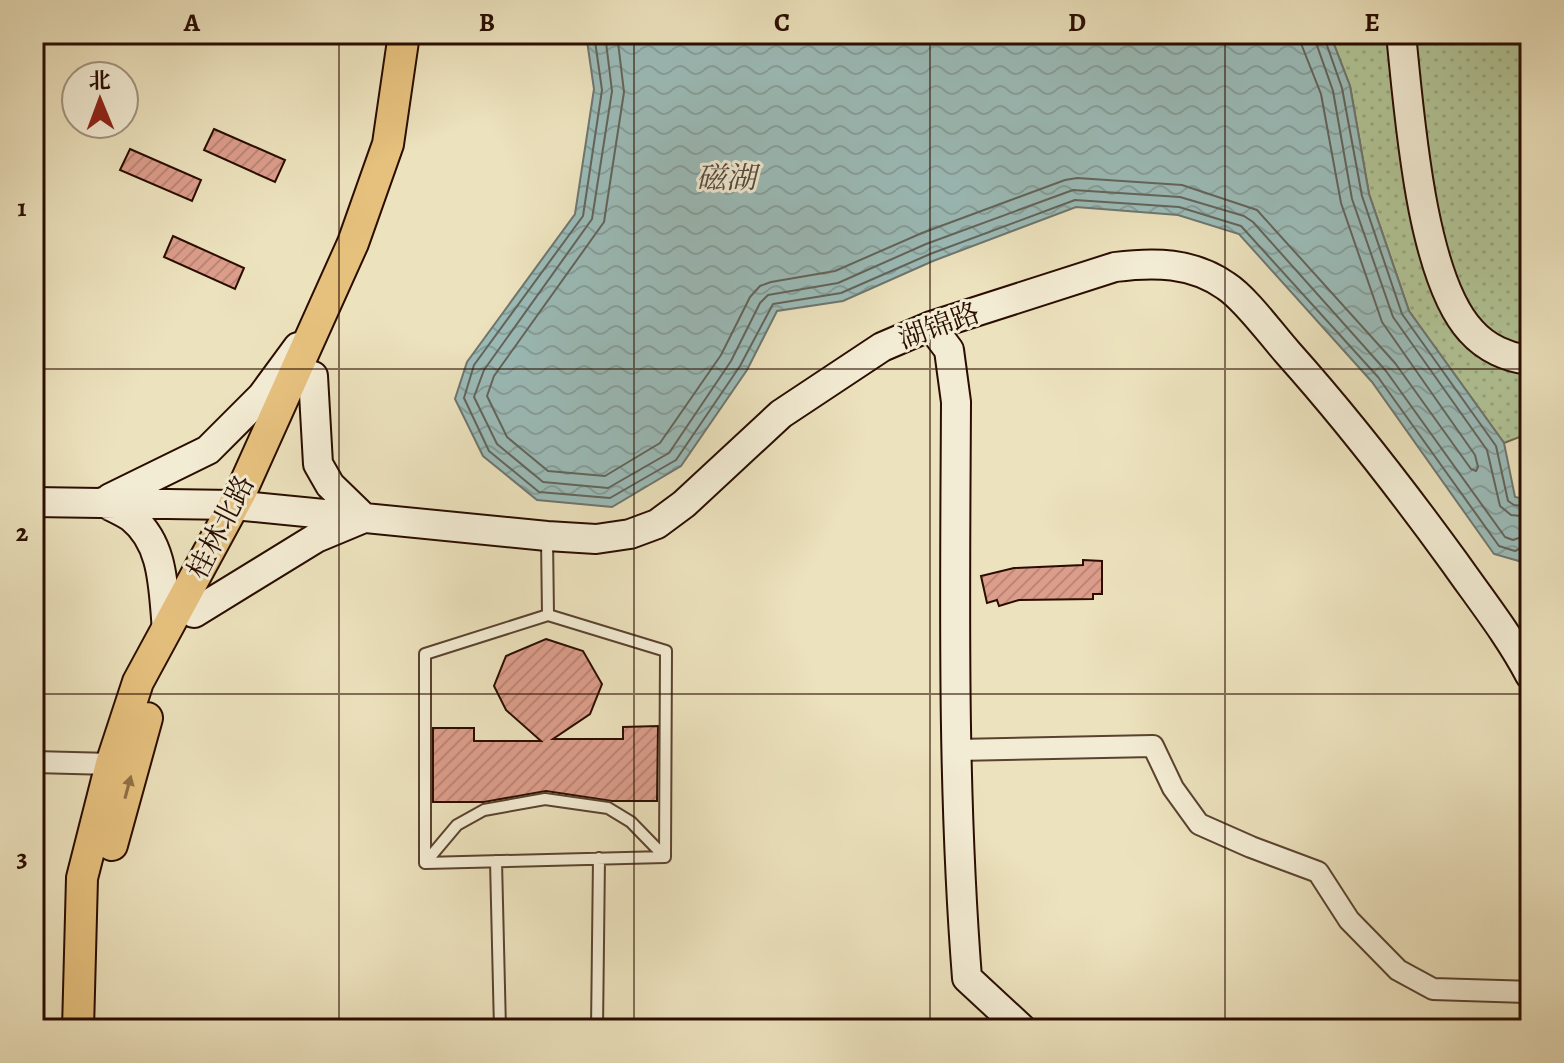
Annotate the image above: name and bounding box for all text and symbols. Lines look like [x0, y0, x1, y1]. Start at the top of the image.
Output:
text: A [183, 5, 201, 40]
text: B [479, 5, 495, 40]
text: C [774, 5, 790, 40]
text: D [1068, 5, 1086, 40]
text: E [1364, 5, 1380, 40]
north arrow [60, 60, 140, 140]
text: 北 [88, 66, 111, 96]
water label: 磁湖 [696, 158, 761, 198]
text: 1 [17, 190, 27, 225]
street label: 湖锦路 [893, 294, 985, 358]
street label: 桂林北路 [179, 468, 263, 586]
text: 2 [16, 515, 29, 550]
one-way arrow [122, 774, 134, 799]
text: 3 [16, 840, 28, 875]

